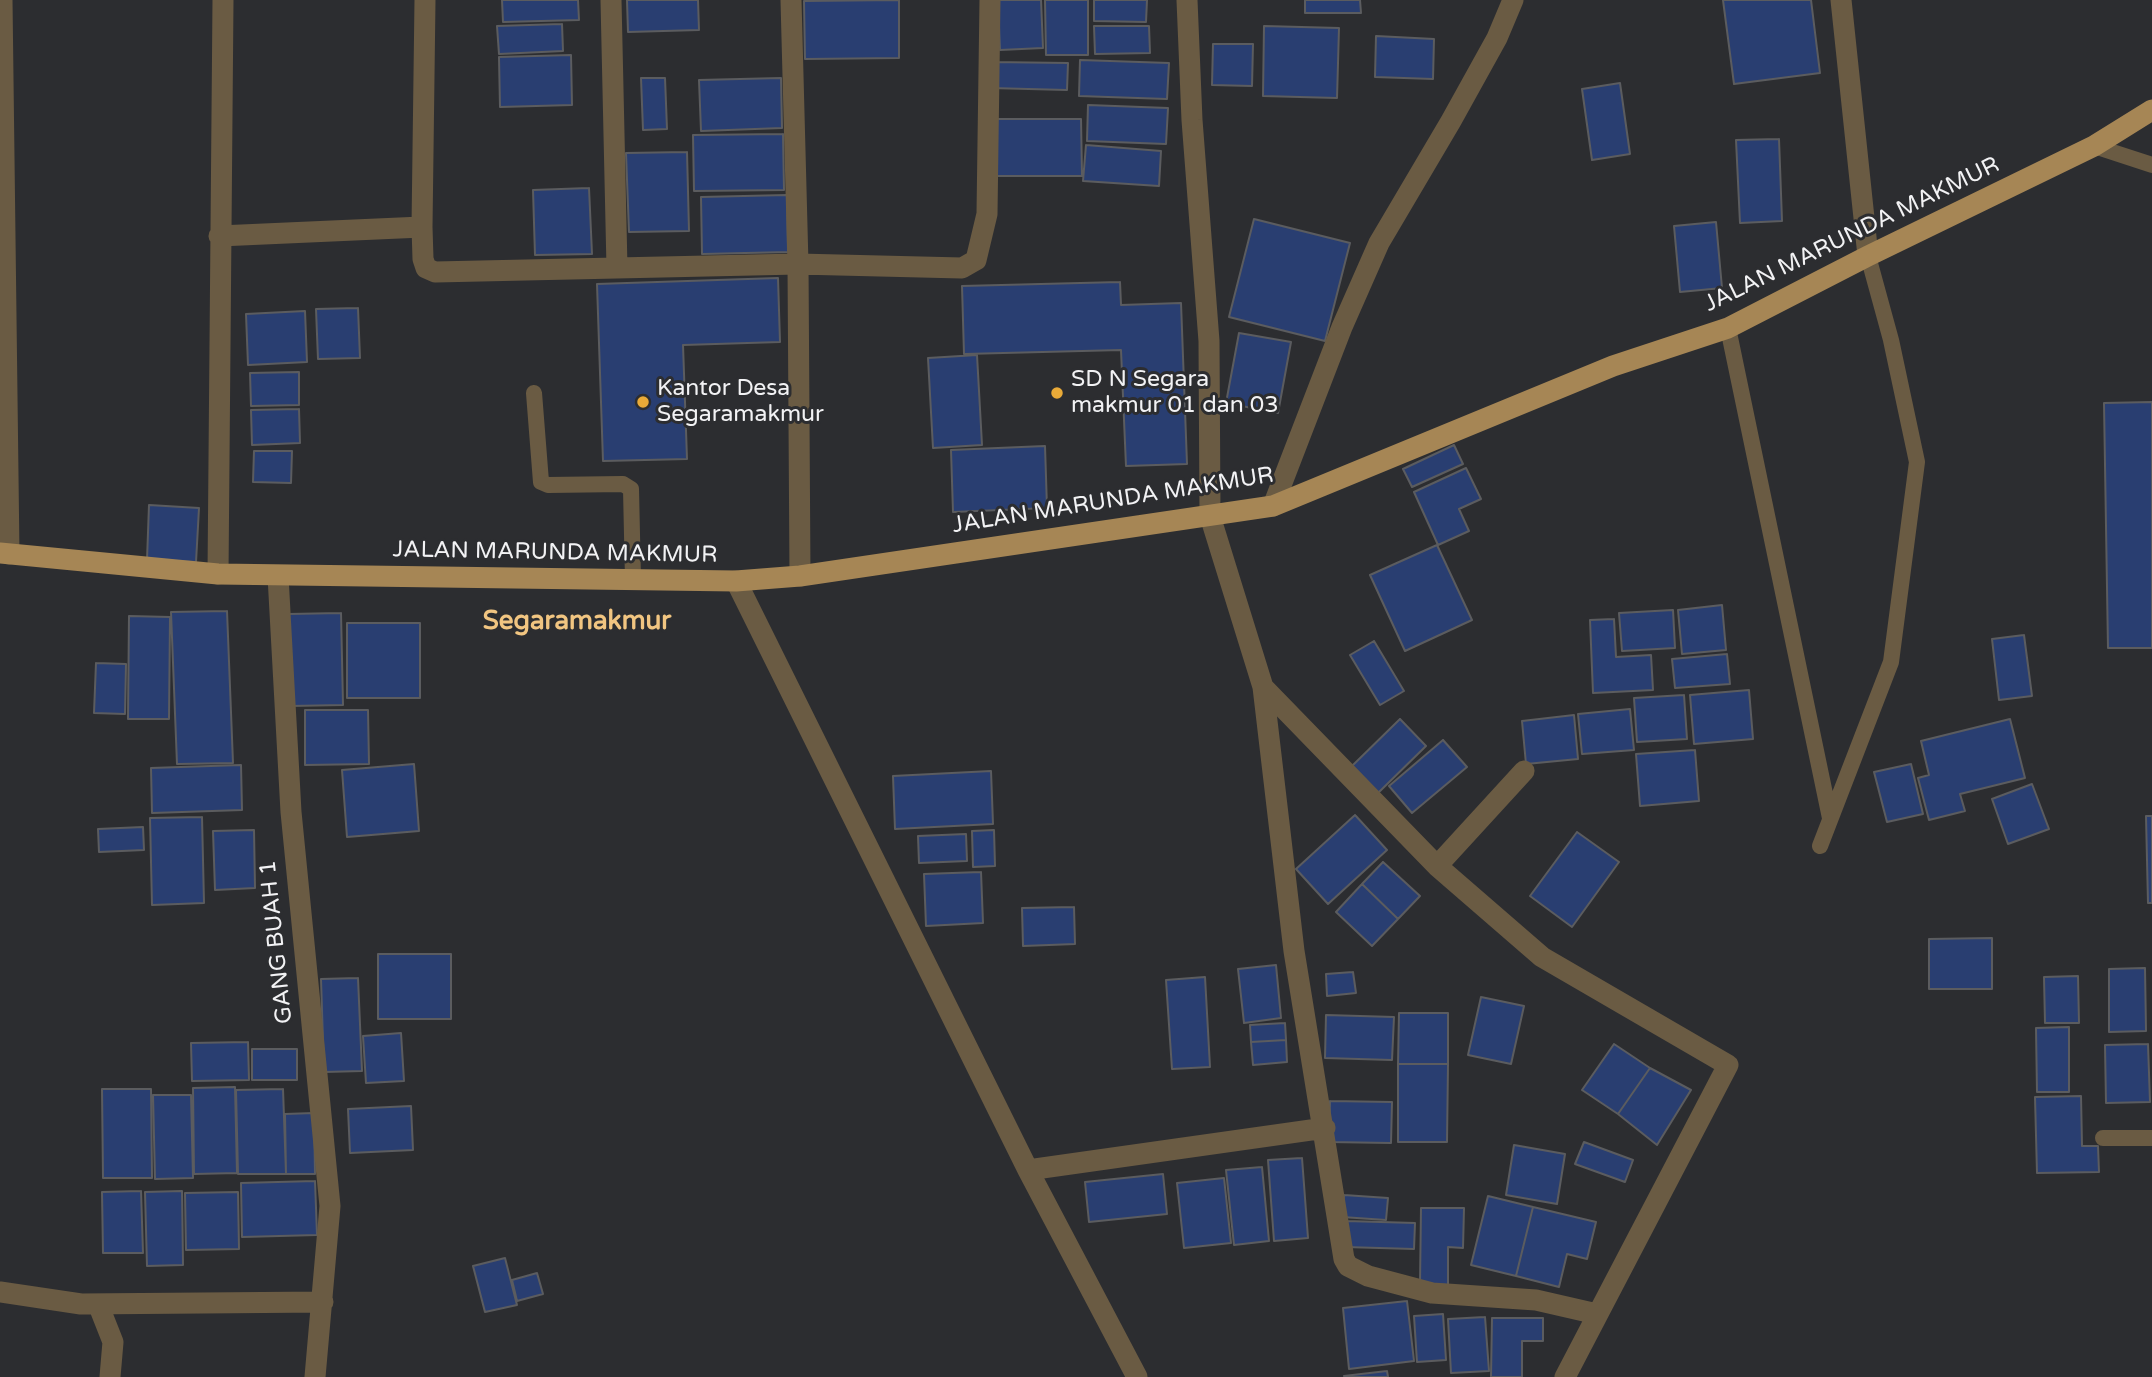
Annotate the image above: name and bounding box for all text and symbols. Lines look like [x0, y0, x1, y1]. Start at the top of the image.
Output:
street label: JALAN MARUNDA MAKMUR [1700, 151, 2004, 319]
place label: SD N Segara makmur 01 dan 03 [1071, 366, 1279, 420]
place label: Kantor Desa Segaramakmur [657, 375, 824, 429]
marker: SD N Segara makmur 01 dan 03 [1049, 385, 1065, 401]
marker: Kantor Desa Segaramakmur [635, 394, 651, 410]
street label: JALAN MARUNDA MAKMUR [950, 462, 1276, 540]
street label: JALAN MARUNDA MAKMUR [392, 536, 718, 570]
district label: Segaramakmur [483, 606, 671, 638]
street label: GANG BUAH 1 [255, 859, 299, 1025]

